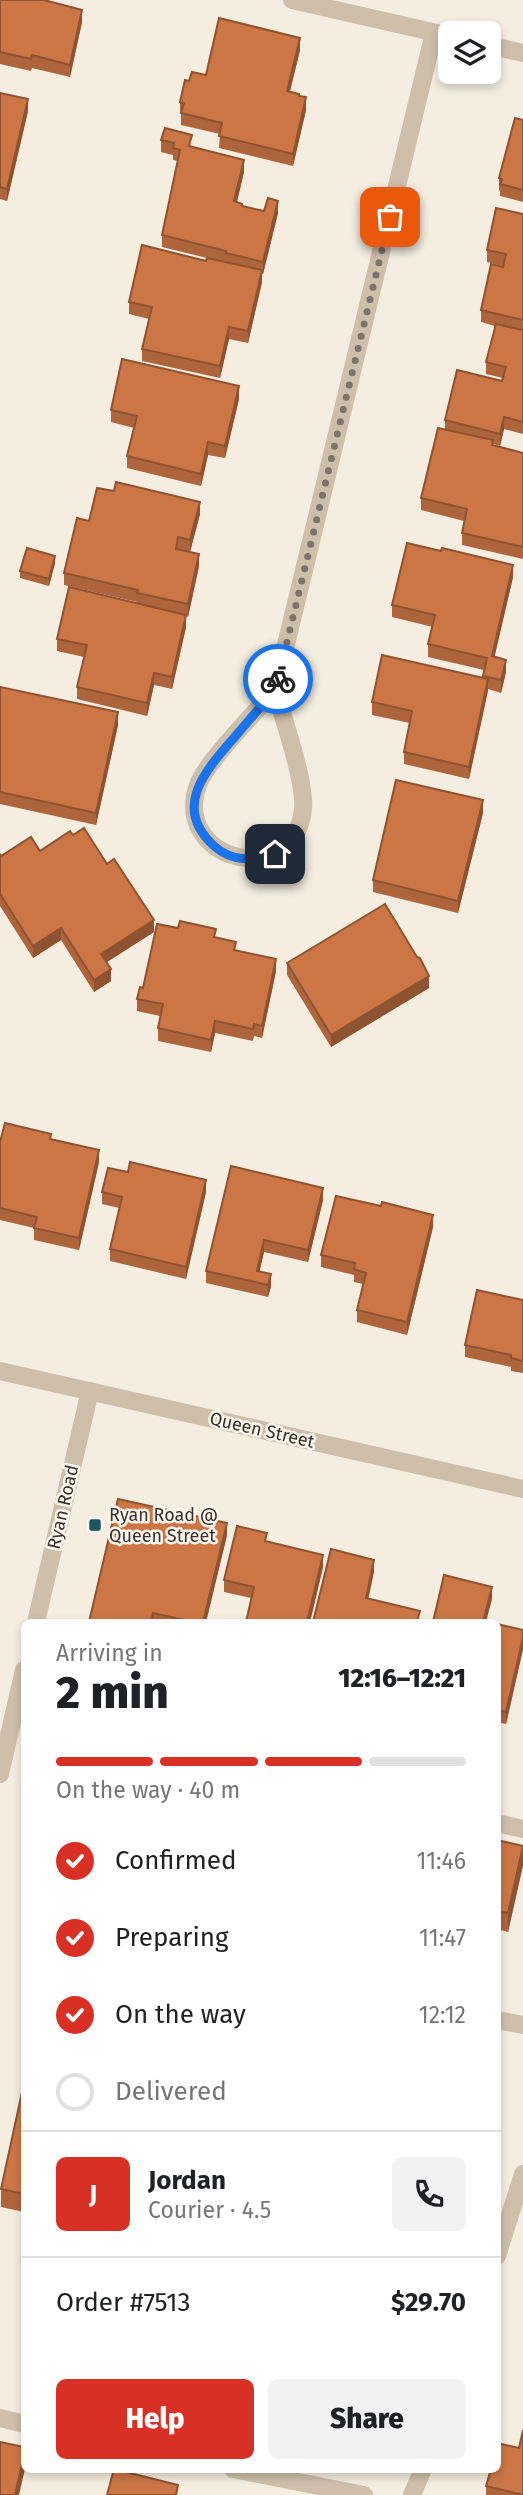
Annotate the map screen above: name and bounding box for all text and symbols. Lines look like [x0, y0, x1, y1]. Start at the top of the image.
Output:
map controls [438, 21, 501, 84]
button: layers [438, 21, 501, 84]
pin [360, 187, 420, 247]
icon: bag [371, 198, 409, 236]
courier [243, 644, 313, 714]
icon: bike [259, 660, 297, 698]
pin [245, 824, 305, 884]
icon: home [256, 835, 294, 873]
street label: Queen Street [208, 1407, 317, 1453]
street label: Ryan Road [43, 1463, 83, 1551]
place label: Ryan Road @ Queen Street [109, 1504, 218, 1547]
marker: Ryan Road @ Queen Street [87, 1517, 103, 1533]
text: Arriving in [56, 1639, 163, 1667]
text: 12:16–12:21 [338, 1663, 466, 1694]
text: 2 min [56, 1665, 169, 1720]
text: On the way · 40 m [56, 1776, 240, 1804]
icon: check [56, 1842, 94, 1880]
text: Confirmed [115, 1845, 236, 1876]
text: 11:46 [417, 1847, 466, 1875]
icon: check [56, 1919, 94, 1957]
text: Preparing [115, 1922, 228, 1953]
text: 11:47 [419, 1924, 466, 1952]
icon: check [56, 1996, 94, 2034]
text: On the way [115, 1999, 246, 2030]
text: 12:12 [419, 2001, 466, 2029]
text: Delivered [115, 2076, 227, 2107]
button: phone [392, 2157, 466, 2231]
text: Jordan [148, 2165, 226, 2196]
text: J [89, 2179, 97, 2210]
text: Courier · 4.5 [148, 2196, 271, 2224]
text: Order #7513 [56, 2287, 191, 2318]
text: $29.70 [391, 2287, 466, 2318]
button: Help [56, 2379, 254, 2459]
button: Share [268, 2379, 466, 2459]

